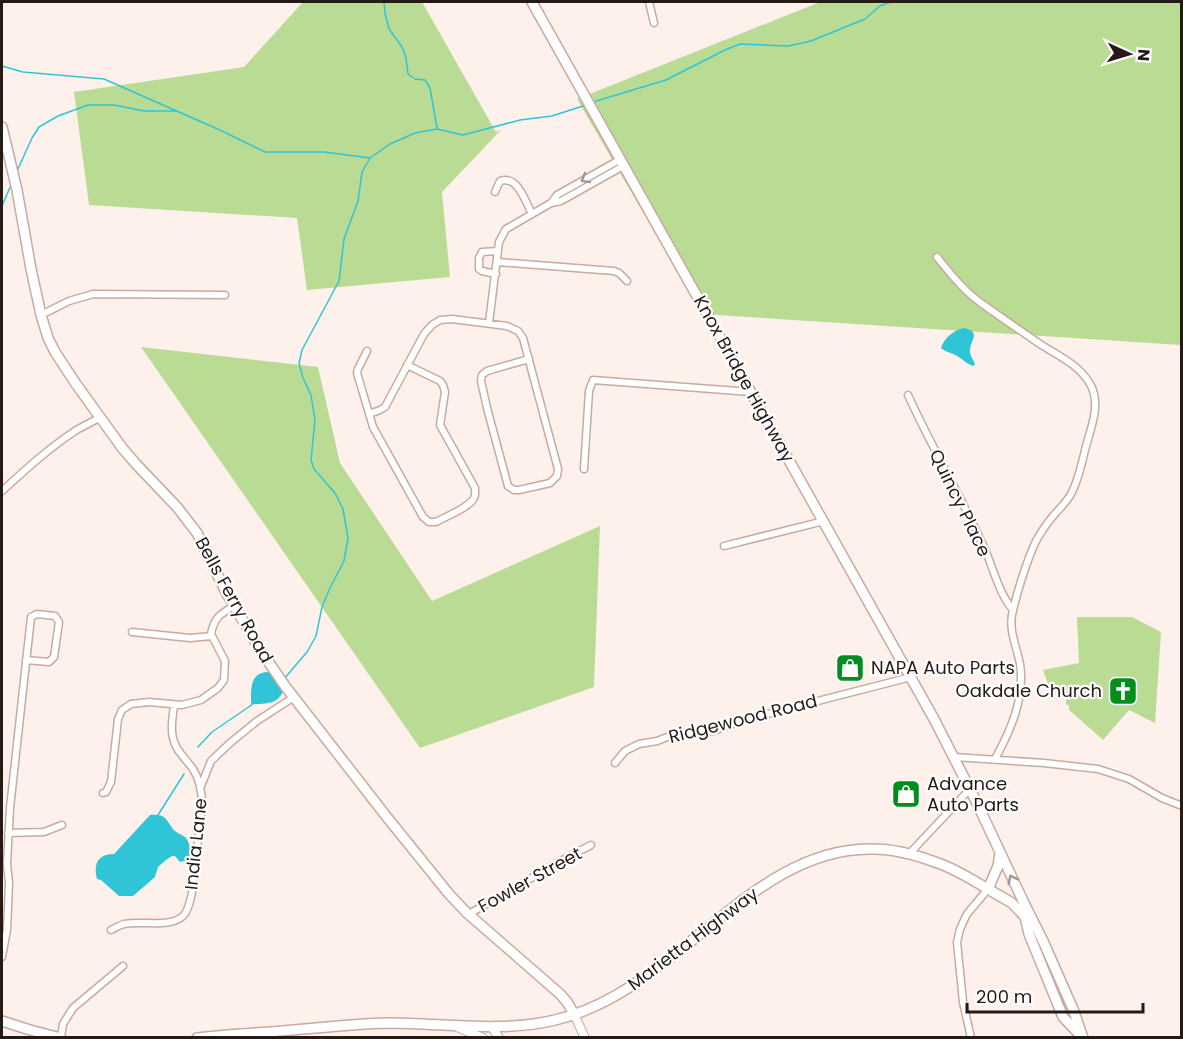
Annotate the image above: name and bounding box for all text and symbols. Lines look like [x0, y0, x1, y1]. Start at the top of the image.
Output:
north arrow [1099, 24, 1159, 84]
text: N [1132, 48, 1155, 62]
one-way arrow [581, 172, 591, 183]
street label: Knox Bridge Highway [688, 291, 801, 467]
street label: Quincy Place [924, 445, 997, 561]
street label: Bells Ferry Road [189, 532, 279, 667]
shop icon: NAPA Auto Parts [834, 652, 866, 684]
place label: NAPA Auto Parts [871, 655, 1015, 680]
church icon: Oakdale Church [1107, 675, 1139, 707]
place label: Oakdale Church [956, 678, 1102, 703]
street label: Ridgewood Road [666, 688, 820, 749]
place label: Advance Auto Parts [927, 771, 1019, 817]
shop icon: Advance Auto Parts [890, 778, 922, 810]
street label: India Lane [178, 797, 213, 891]
street label: Fowler Street [473, 841, 586, 918]
one-way arrow [1007, 874, 1019, 885]
street label: Marietta Highway [622, 881, 763, 996]
scale bar [967, 976, 1142, 1014]
text: 200 m [976, 984, 1032, 1009]

